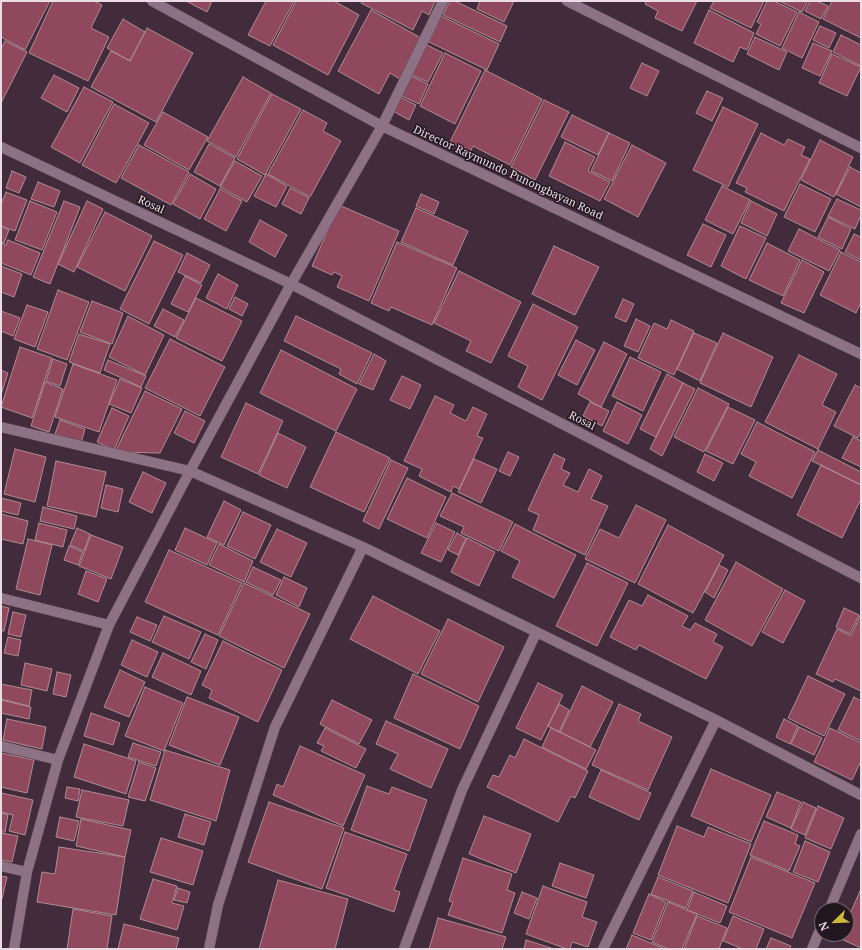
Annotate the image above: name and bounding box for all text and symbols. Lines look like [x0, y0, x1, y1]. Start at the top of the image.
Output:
street label: Director Raymundo Punongbayan Road [411, 123, 605, 223]
street label: Rosal [135, 193, 167, 217]
street label: Rosal [566, 409, 598, 433]
north arrow [814, 902, 854, 942]
text: N [815, 920, 832, 933]

